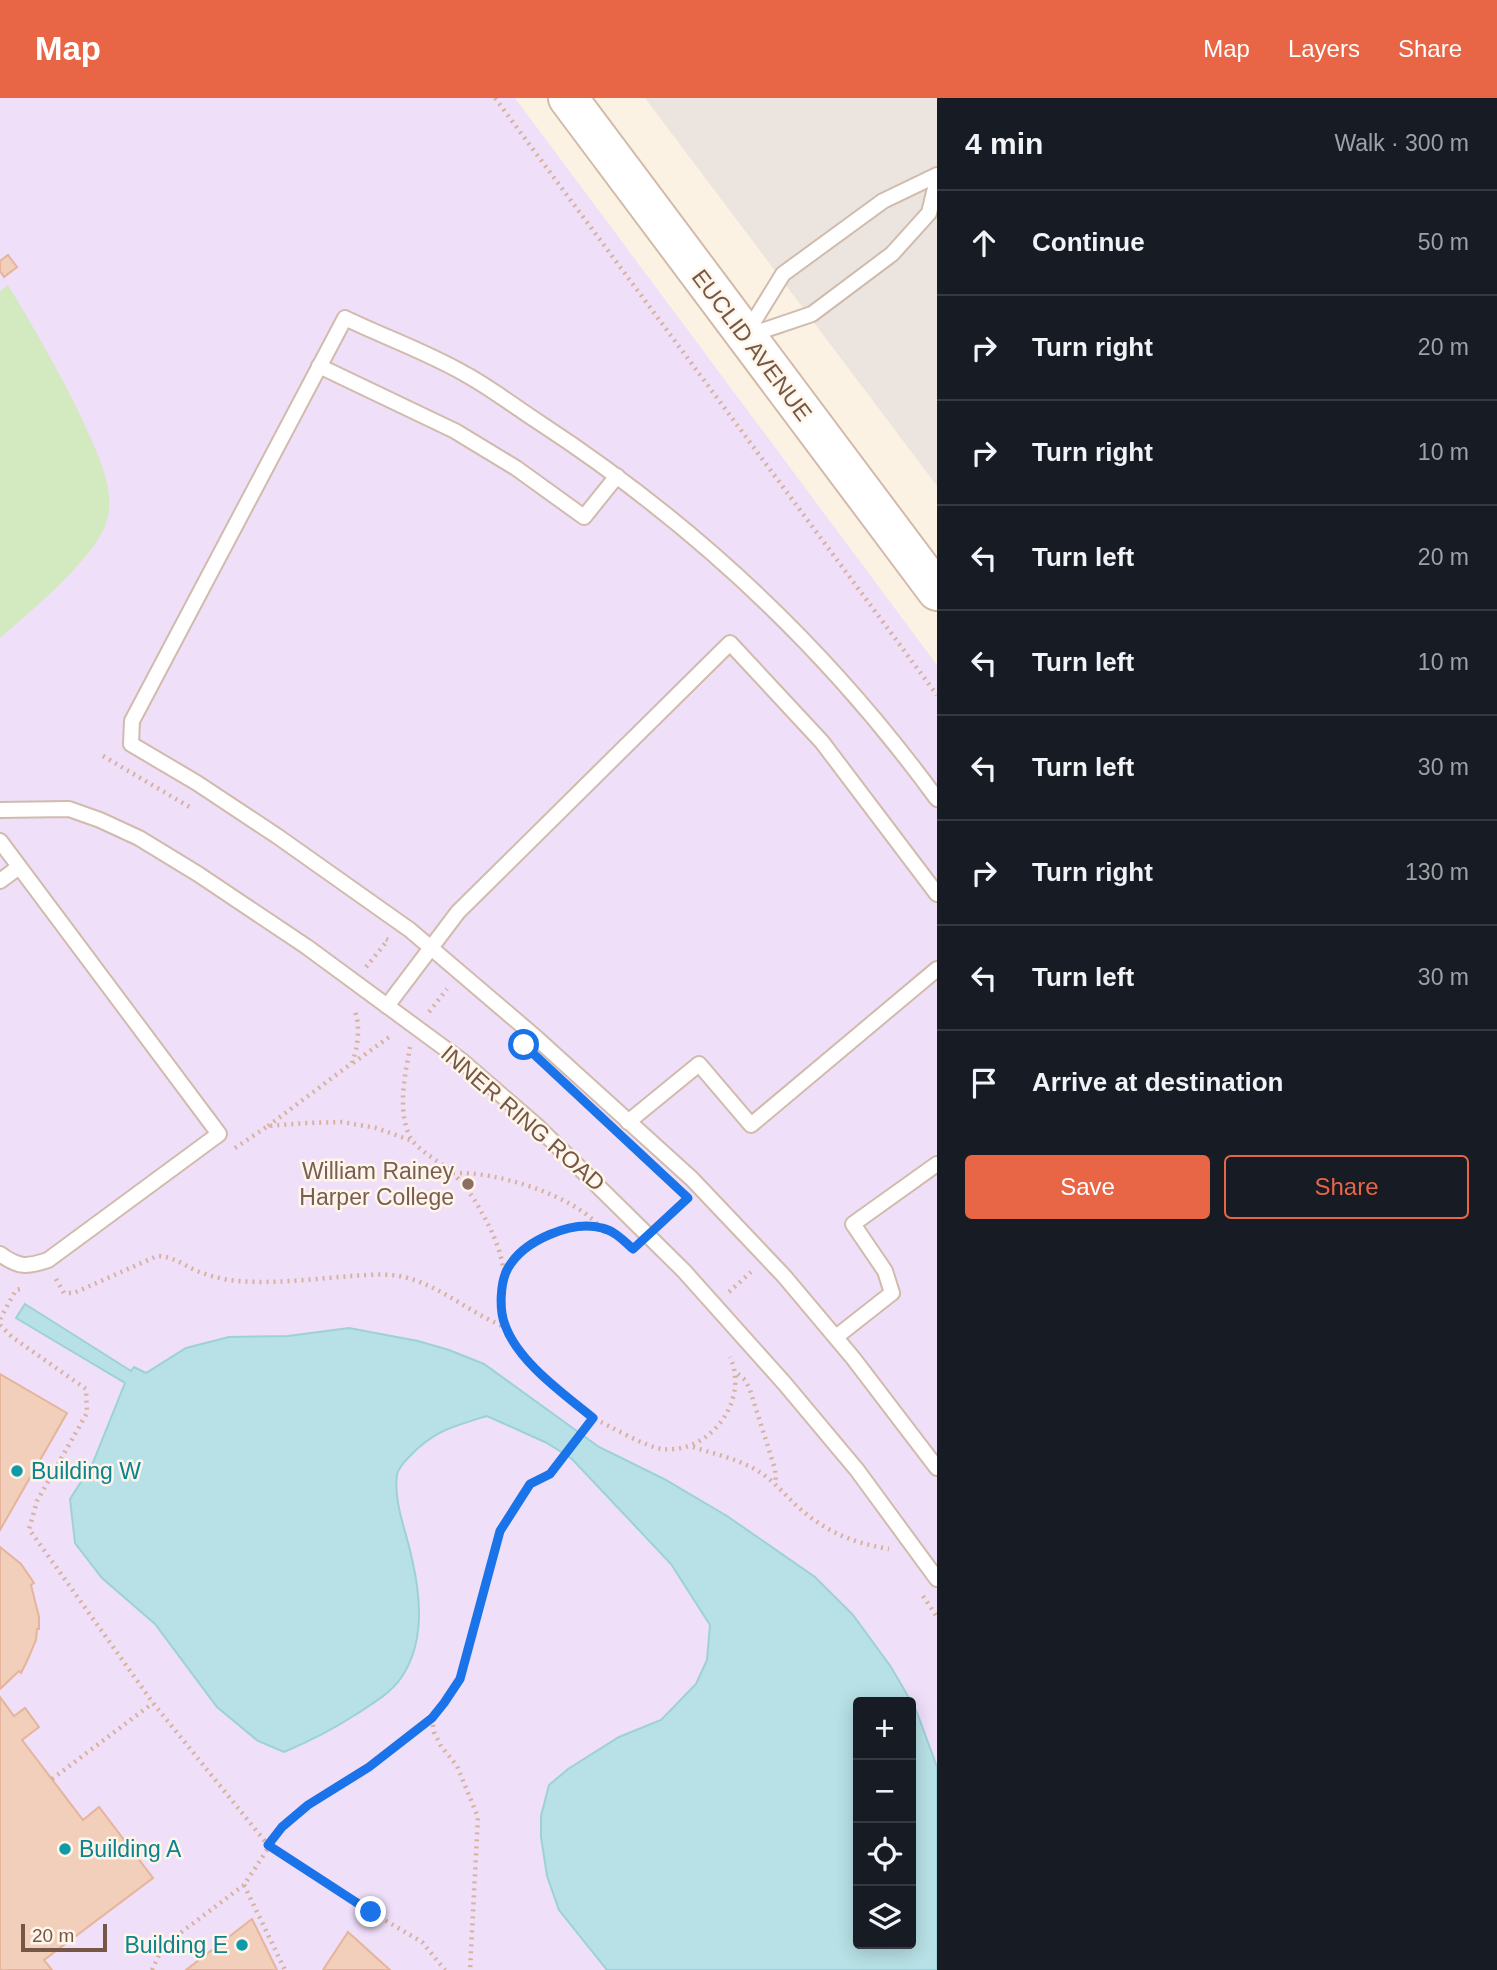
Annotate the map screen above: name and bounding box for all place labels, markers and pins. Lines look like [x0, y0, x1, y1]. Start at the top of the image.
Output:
place label: William Rainey Harper College [299, 1158, 454, 1210]
marker: William Rainey Harper College [460, 1176, 476, 1192]
place label: Building W [31, 1458, 141, 1484]
marker: Building W [9, 1463, 25, 1479]
place label: Building A [79, 1836, 182, 1862]
marker: Building A [57, 1841, 73, 1857]
place label: Building E [124, 1932, 228, 1958]
marker: Building E [234, 1937, 250, 1953]

